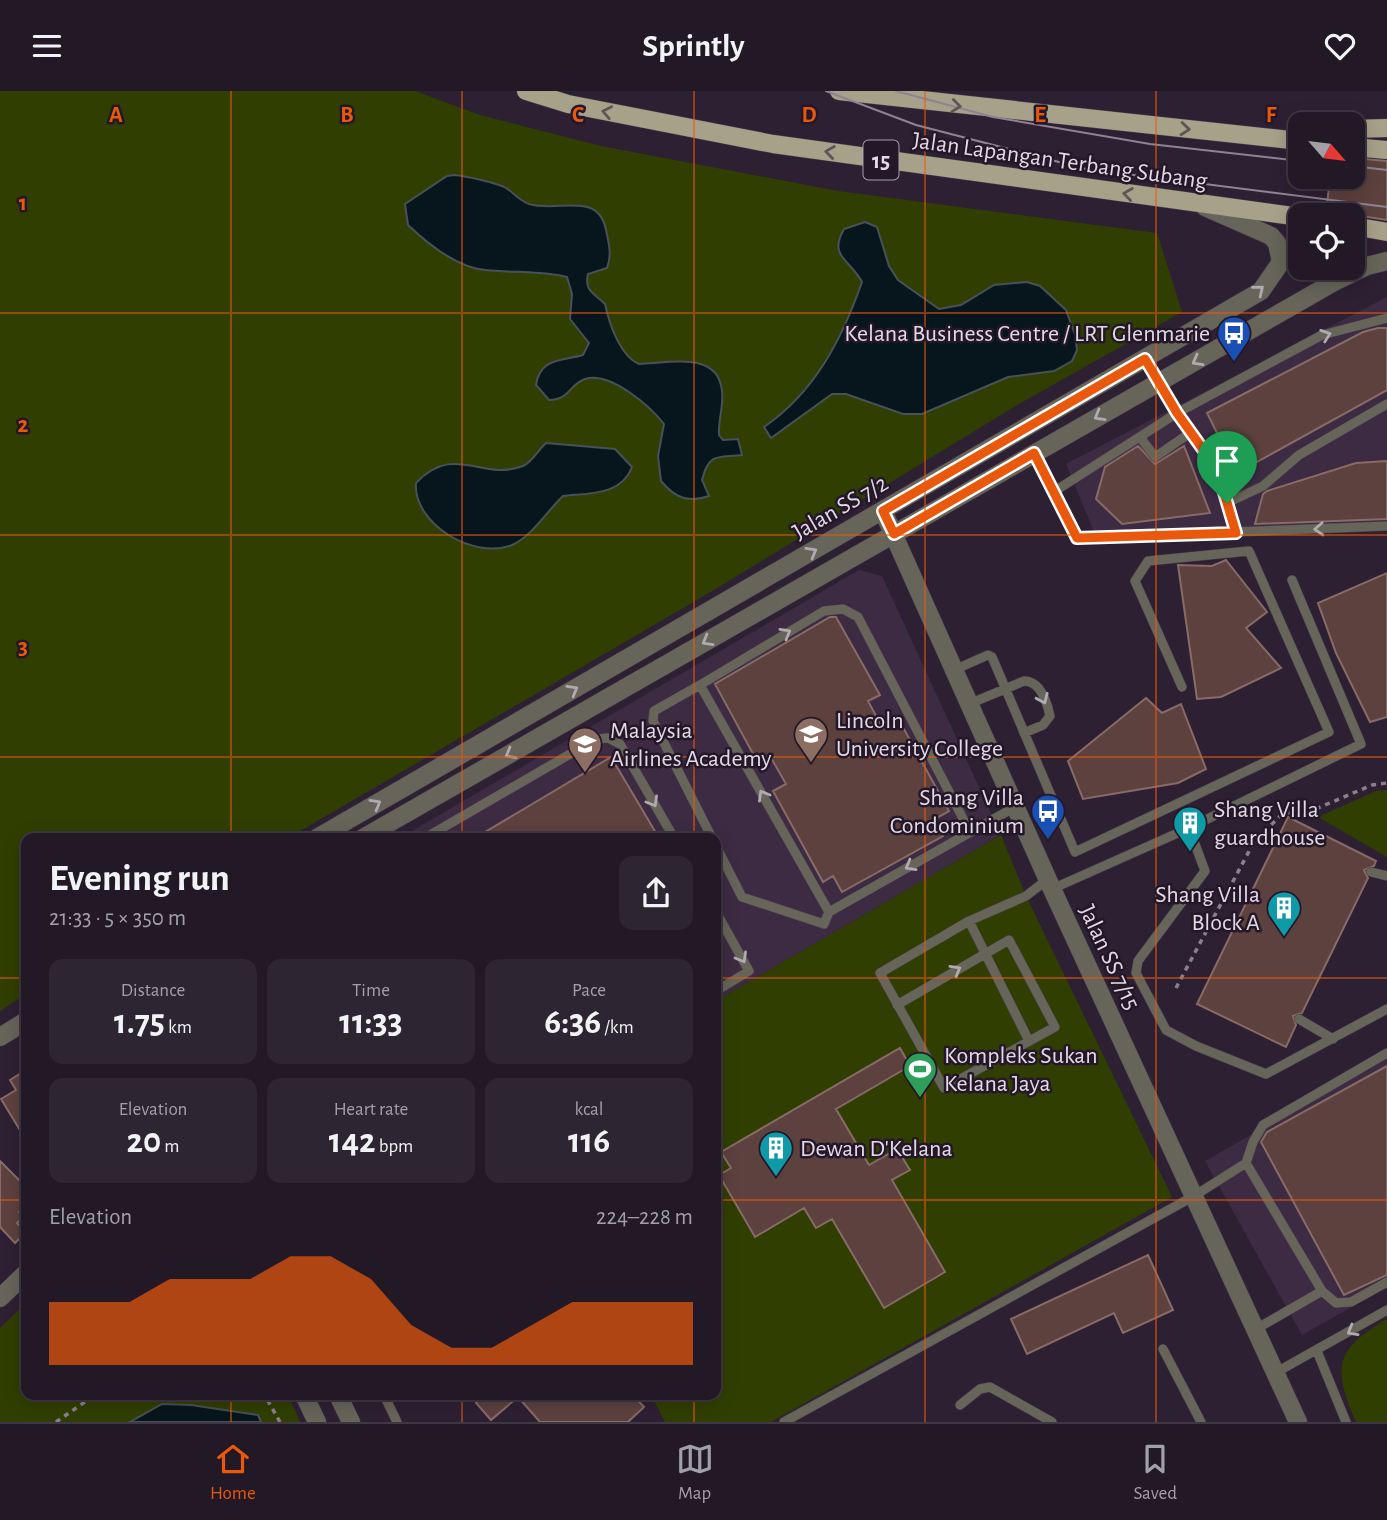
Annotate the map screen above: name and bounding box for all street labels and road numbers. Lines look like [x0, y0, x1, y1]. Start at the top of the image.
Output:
street label: Jalan Lapangan Terbang Subang [911, 128, 1209, 194]
road number: 15 [864, 141, 898, 179]
street label: Jalan SS 7/2 [789, 471, 892, 545]
street label: Jalan SS 7/15 [1074, 901, 1144, 1014]

